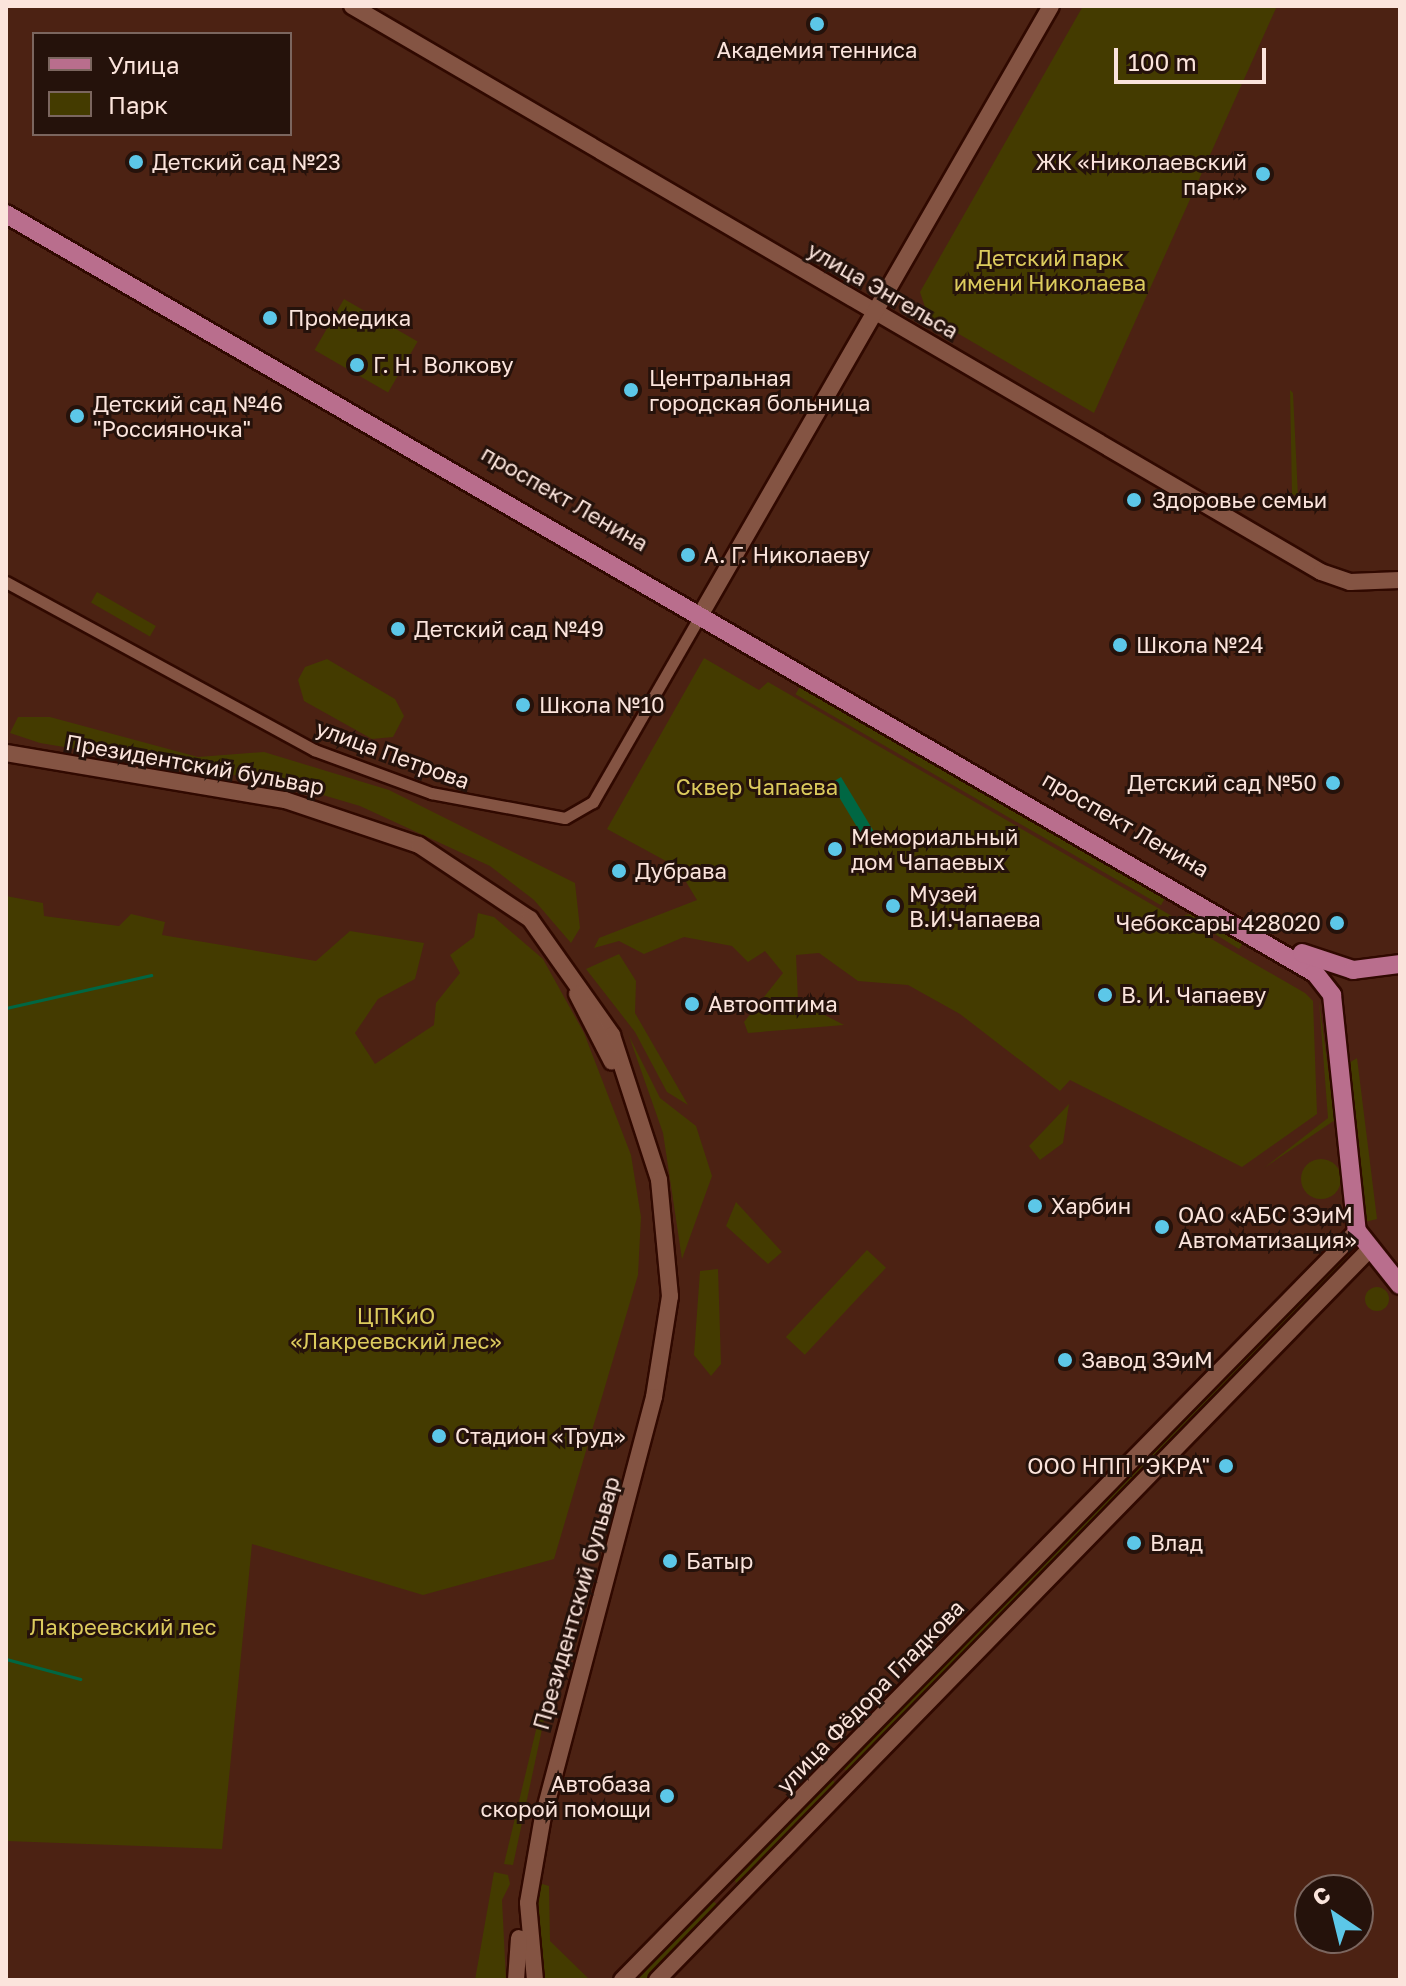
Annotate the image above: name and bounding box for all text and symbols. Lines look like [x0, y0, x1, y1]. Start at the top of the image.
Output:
marker: Академия тенниса [808, 15, 826, 33]
legend [32, 32, 292, 136]
scale bar [1118, 32, 1270, 82]
place label: Академия тенниса [717, 37, 917, 63]
text: 100 m [1128, 47, 1197, 76]
text: Улица [108, 50, 180, 79]
text: Парк [108, 90, 168, 119]
place label: ЖК «Николаевский парк» [1036, 148, 1247, 200]
place label: Детский сад №23 [152, 149, 341, 175]
marker: Детский сад №23 [127, 153, 145, 171]
marker: ЖК «Николаевский парк» [1254, 165, 1272, 183]
street label: улица Энгельса [803, 236, 963, 344]
park label: Детский парк имени Николаева [954, 244, 1146, 296]
place label: Промедика [288, 305, 411, 331]
marker: Промедика [259, 307, 281, 329]
place label: Г. Н. Волкову [373, 352, 513, 378]
marker: Г. Н. Волкову [348, 356, 366, 374]
place label: Центральная городская больница [649, 364, 870, 416]
marker: Центральная городская больница [620, 379, 642, 401]
place label: Детский сад №46 "Россияночка" [93, 390, 283, 442]
marker: Детский сад №46 "Россияночка" [68, 407, 86, 425]
street label: проспект Ленина [477, 440, 653, 556]
place label: Здоровье семьи [1152, 487, 1327, 513]
marker: Здоровье семьи [1123, 489, 1145, 511]
place label: А. Г. Николаеву [704, 542, 870, 568]
marker: А. Г. Николаеву [679, 546, 697, 564]
place label: Детский сад №49 [414, 616, 604, 642]
marker: Детский сад №49 [389, 620, 407, 638]
place label: Школа №24 [1136, 632, 1264, 658]
marker: Школа №24 [1111, 636, 1129, 654]
place label: Школа №10 [539, 692, 665, 718]
marker: Школа №10 [514, 696, 532, 714]
street label: улица Петрова [313, 714, 473, 794]
street label: Президентский бульвар [64, 728, 326, 800]
street label: проспект Ленина [1038, 766, 1214, 882]
place label: Детский сад №50 [1127, 770, 1317, 796]
park label: Сквер Чапаева [676, 774, 838, 800]
marker: Детский сад №50 [1324, 774, 1342, 792]
place label: Мемориальный дом Чапаевых [851, 823, 1018, 874]
marker: Мемориальный дом Чапаевых [826, 840, 844, 858]
place label: Дубрава [635, 858, 727, 884]
marker: Дубрава [610, 862, 628, 880]
place label: Музей В.И.Чапаева [909, 880, 1041, 932]
marker: Музей В.И.Чапаева [884, 897, 902, 915]
place label: Чебоксары 428020 [1116, 910, 1321, 936]
marker: Чебоксары 428020 [1328, 914, 1346, 932]
place label: В. И. Чапаеву [1121, 982, 1266, 1008]
marker: В. И. Чапаеву [1096, 986, 1114, 1004]
place label: Автооптима [708, 991, 838, 1017]
marker: Автооптима [683, 995, 701, 1013]
place label: Харбин [1051, 1193, 1131, 1219]
marker: Харбин [1026, 1197, 1044, 1215]
place label: ОАО «АБС ЗЭиМ Автоматизация» [1178, 1201, 1357, 1252]
marker: ОАО «АБС ЗЭиМ Автоматизация» [1153, 1218, 1171, 1236]
park label: ЦПКиО «Лакреевский лес» [290, 1302, 502, 1354]
place label: Завод ЗЭиМ [1081, 1347, 1213, 1373]
marker: Завод ЗЭиМ [1056, 1351, 1074, 1369]
place label: Стадион «Труд» [455, 1423, 625, 1449]
marker: Стадион «Труд» [430, 1427, 448, 1445]
place label: ООО НПП "ЭКРА" [1027, 1453, 1210, 1479]
marker: ООО НПП "ЭКРА" [1217, 1457, 1235, 1475]
street label: Президентский бульвар [527, 1473, 625, 1733]
place label: Влад [1150, 1530, 1203, 1556]
marker: Влад [1125, 1534, 1143, 1552]
place label: Батыр [686, 1548, 753, 1574]
marker: Батыр [661, 1552, 679, 1570]
street label: улица Фёдора Гладкова [771, 1594, 969, 1798]
park label: Лакреевский лес [30, 1614, 216, 1640]
place label: Автобаза скорой помощи [481, 1770, 651, 1822]
marker: Автобаза скорой помощи [658, 1787, 676, 1805]
north arrow [1294, 1874, 1374, 1954]
text: С [1307, 1880, 1335, 1911]

